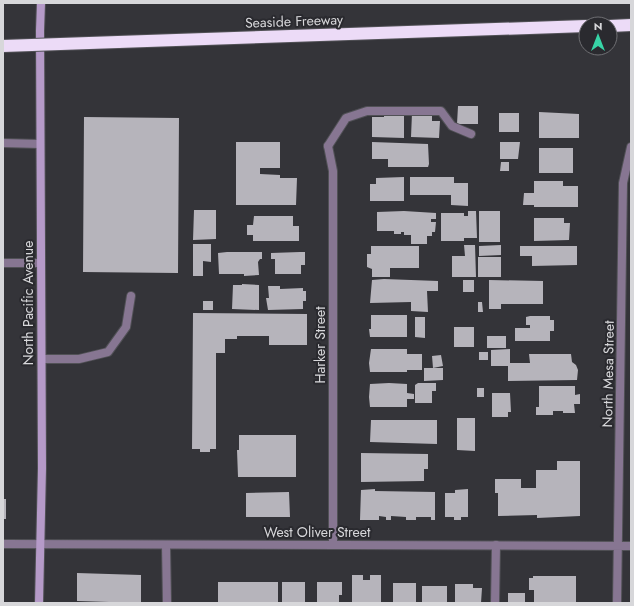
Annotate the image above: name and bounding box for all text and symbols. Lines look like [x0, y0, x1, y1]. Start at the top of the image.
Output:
street label: Seaside Freeway [245, 9, 344, 33]
north arrow [578, 16, 618, 56]
text: N [594, 18, 602, 34]
street label: North Pacific Avenue [18, 241, 38, 365]
street label: Harker Street [310, 306, 330, 384]
street label: North Mesa Street [597, 320, 619, 428]
street label: West Oliver Street [264, 522, 371, 542]

